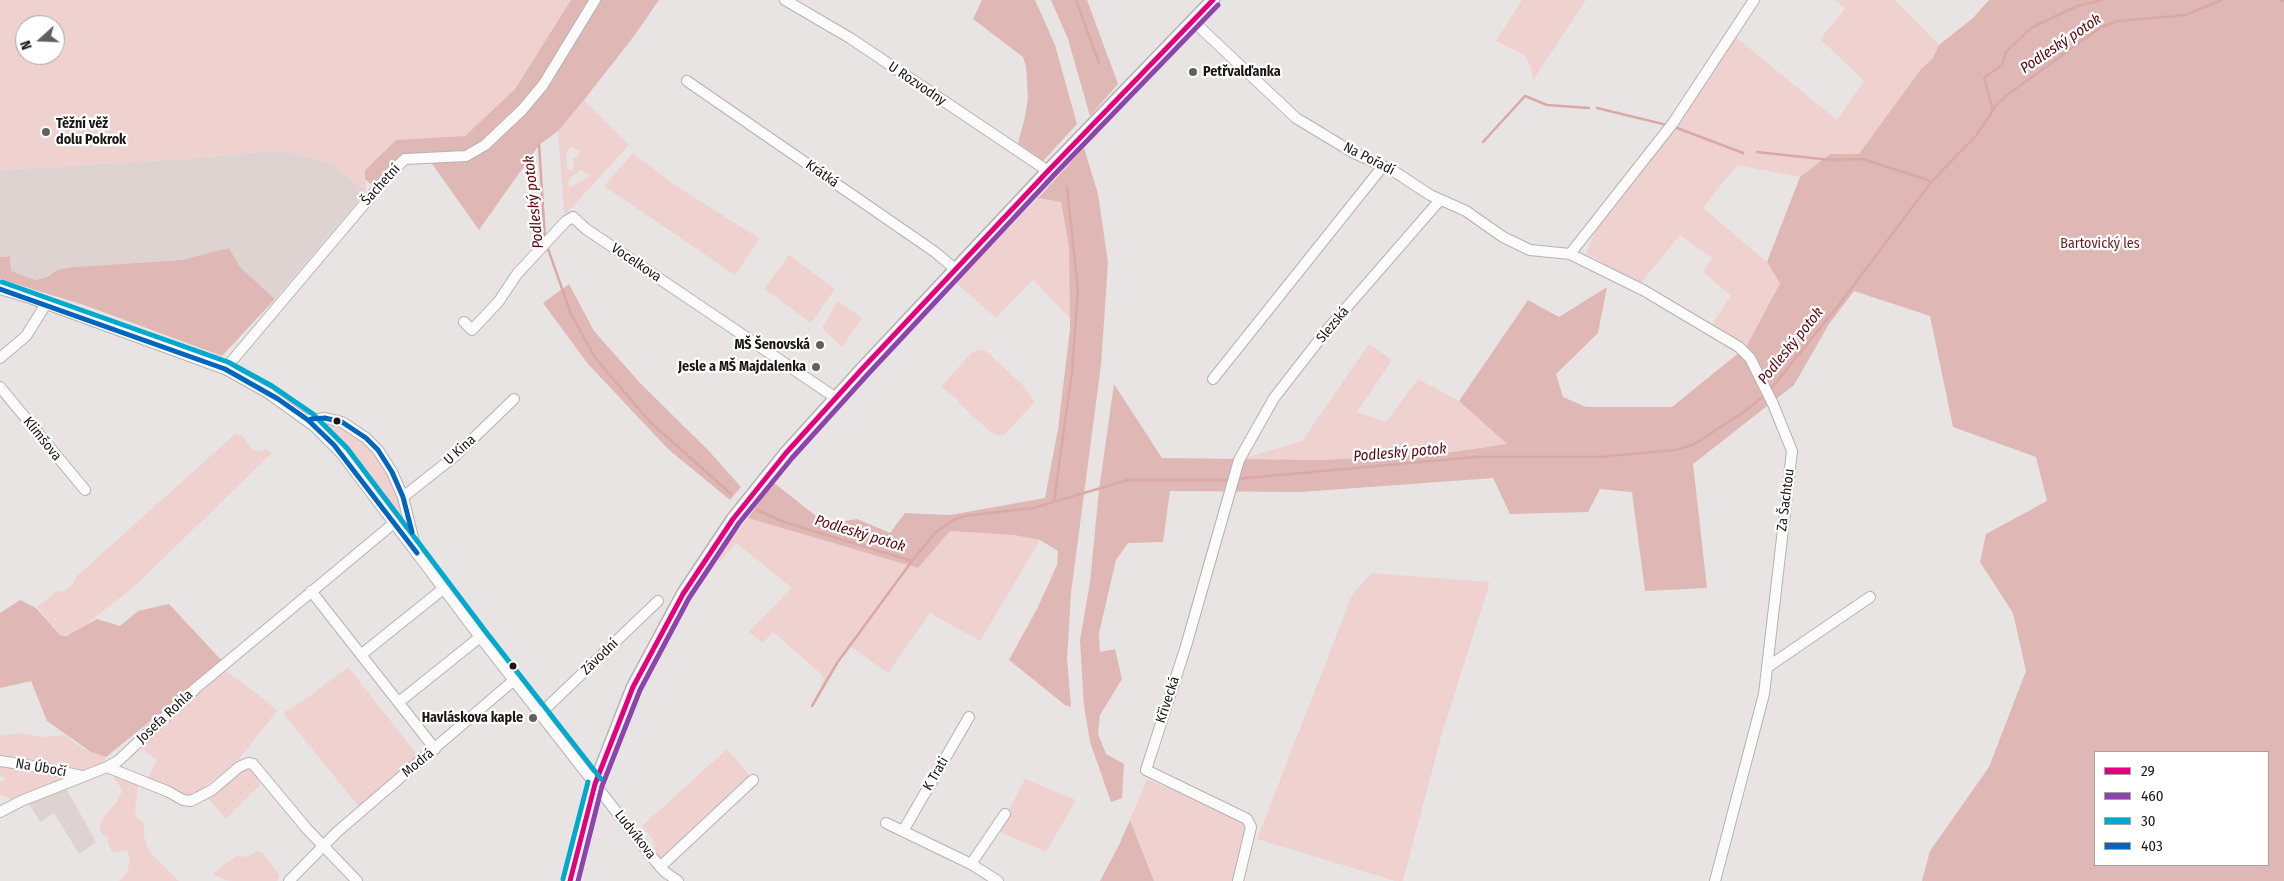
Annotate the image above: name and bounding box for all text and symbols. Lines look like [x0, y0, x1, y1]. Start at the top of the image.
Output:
water label: Podleský potok [2017, 10, 2105, 78]
north arrow [15, 15, 65, 65]
text: N [17, 38, 36, 52]
street label: U Rozvodny [885, 58, 949, 110]
place label: Petřvalďanka [1203, 64, 1281, 80]
marker: Petřvalďanka [1187, 66, 1199, 78]
place label: Těžní věž dolu Pokrok [56, 116, 126, 148]
marker: Těžní věž dolu Pokrok [40, 126, 52, 138]
street label: Na Pořadí [1340, 139, 1398, 179]
water label: Podleský potok [520, 155, 548, 249]
street label: Krátká [802, 157, 842, 191]
street label: Šachetní [358, 161, 404, 209]
park label: Bartovický les [2060, 236, 2140, 252]
street label: Vocelkova [608, 240, 664, 286]
street label: Slezská [1313, 304, 1353, 346]
water label: Podleský potok [1755, 304, 1827, 388]
place label: MŠ Šenovská [734, 337, 810, 353]
marker: MŠ Šenovská [814, 339, 826, 351]
place label: Jesle a MŠ Majdalenka [678, 359, 806, 375]
marker: Jesle a MŠ Majdalenka [810, 361, 822, 373]
street label: Klimšova [19, 414, 65, 464]
unlabelled marker [332, 416, 342, 426]
street label: U Kina [441, 431, 479, 469]
water label: Podleský potok [1353, 440, 1447, 466]
street label: Za Šachtou [1774, 468, 1798, 532]
water label: Podleský potok [813, 512, 907, 556]
street label: Závodní [578, 635, 622, 679]
unlabelled marker [508, 661, 518, 671]
street label: Křivecká [1153, 675, 1183, 725]
street label: Josefa Rohla [133, 687, 197, 747]
place label: Havláskova kaple [422, 710, 523, 726]
marker: Havláskova kaple [527, 712, 539, 724]
street label: Modrá [399, 745, 437, 781]
legend [2094, 751, 2269, 866]
street label: K Trati [920, 754, 952, 794]
street label: Na Úbočí [14, 755, 68, 781]
text: 29 [2141, 762, 2155, 780]
text: 460 [2141, 787, 2164, 805]
street label: Ludvíkova [611, 807, 659, 863]
text: 30 [2141, 812, 2156, 830]
text: 403 [2141, 837, 2163, 855]

